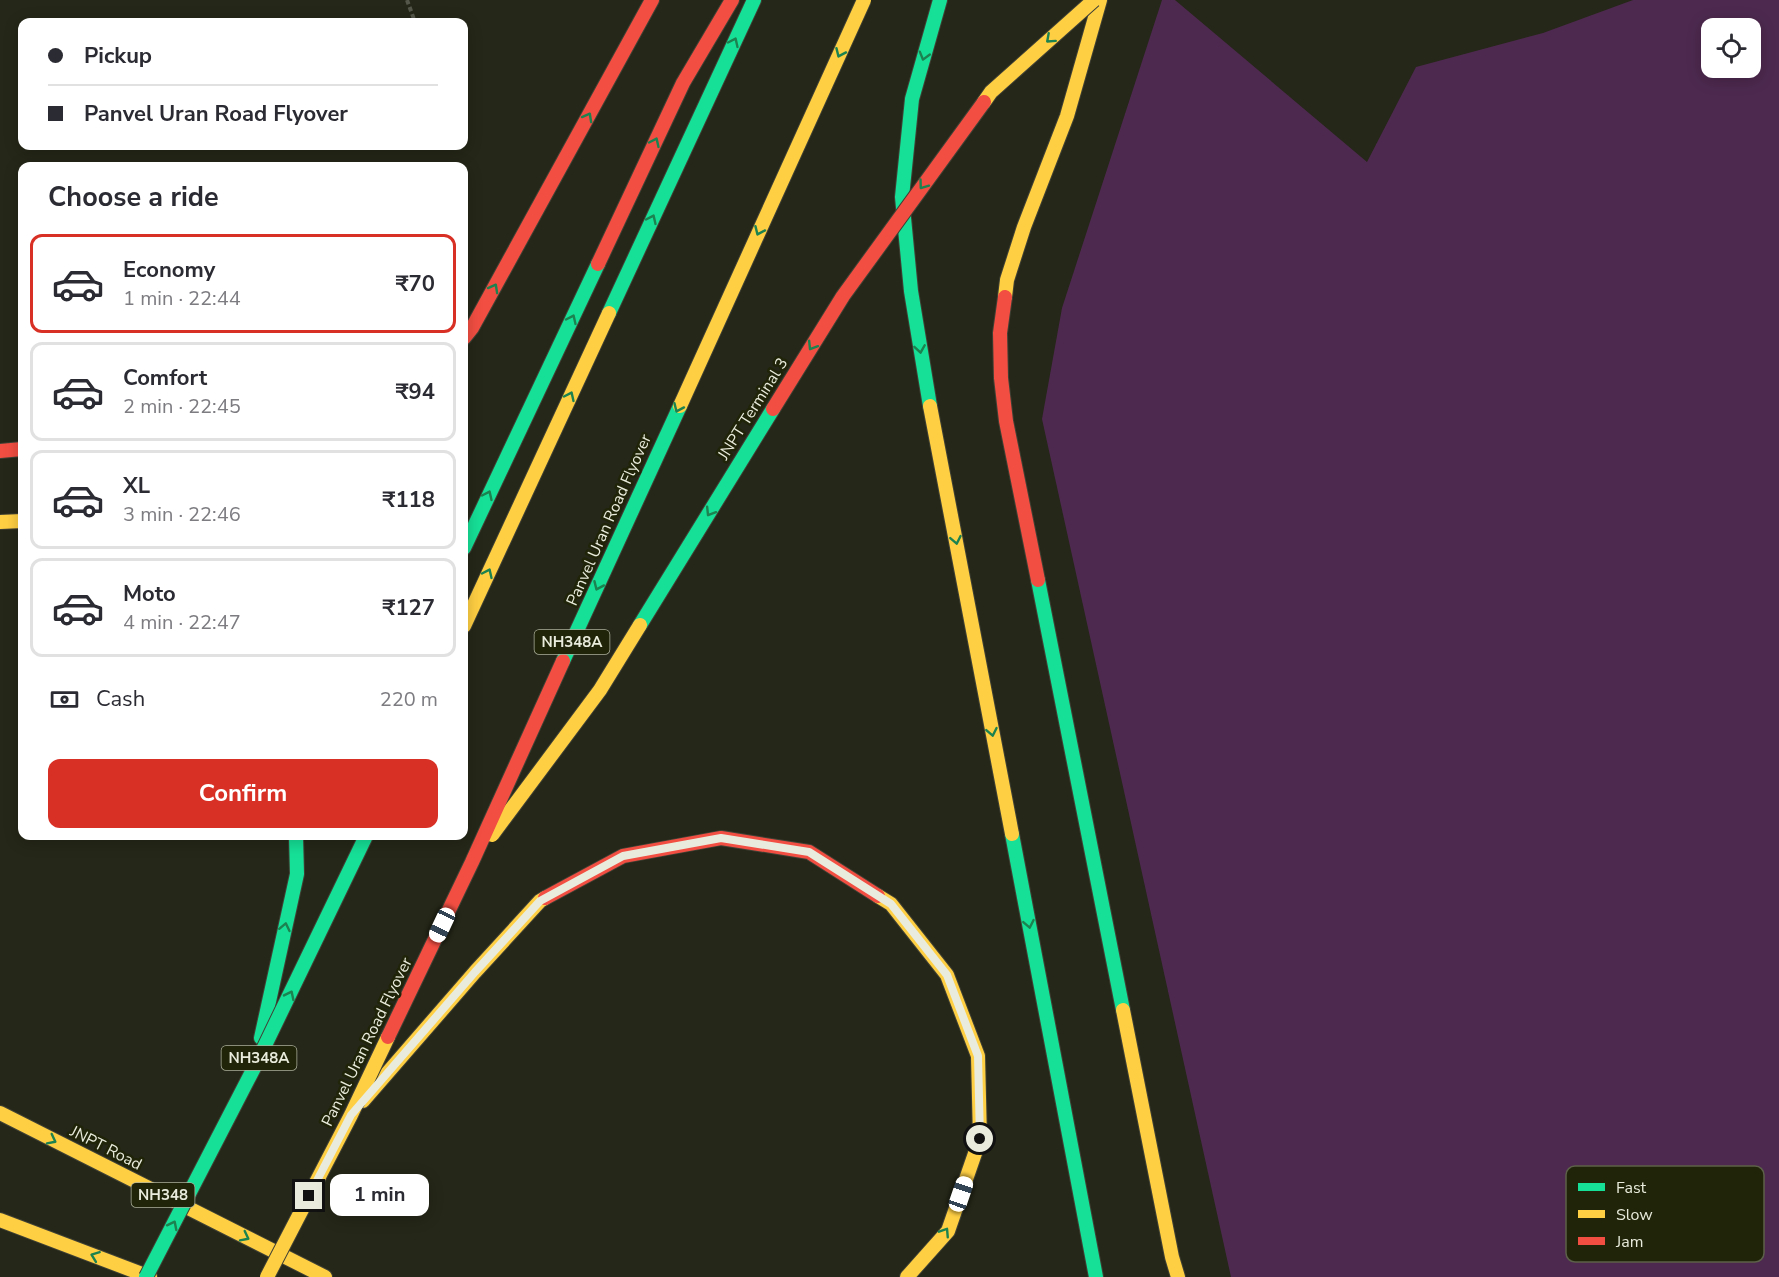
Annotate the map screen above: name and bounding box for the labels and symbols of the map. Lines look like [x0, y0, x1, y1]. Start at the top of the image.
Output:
one-way arrow [1046, 32, 1057, 43]
one-way arrow [727, 37, 739, 48]
one-way arrow [835, 47, 847, 58]
one-way arrow [919, 50, 931, 61]
one-way arrow [581, 113, 592, 123]
one-way arrow [647, 138, 659, 149]
one-way arrow [919, 179, 930, 190]
one-way arrow [645, 214, 657, 225]
one-way arrow [754, 224, 766, 235]
one-way arrow [487, 284, 498, 294]
one-way arrow [564, 314, 576, 325]
one-way arrow [808, 340, 820, 350]
one-way arrow [914, 344, 926, 353]
street label: JNPT Terminal 3 [712, 354, 793, 465]
one-way arrow [563, 391, 575, 402]
one-way arrow [674, 402, 686, 413]
street label: Panvel Uran Road Flyover [561, 431, 657, 609]
one-way arrow [481, 491, 493, 502]
one-way arrow [705, 506, 717, 516]
one-way arrow [949, 535, 962, 545]
one-way arrow [481, 568, 493, 579]
one-way arrow [593, 579, 605, 590]
road number: NH348A [534, 630, 610, 654]
one-way arrow [985, 727, 998, 737]
car [426, 905, 458, 945]
one-way arrow [1022, 918, 1035, 928]
one-way arrow [278, 922, 291, 932]
street label: Panvel Uran Road Flyover [316, 954, 418, 1130]
one-way arrow [282, 990, 294, 1001]
road number: NH348A [222, 1046, 296, 1070]
street label: JNPT Road [65, 1120, 146, 1175]
route start [966, 1125, 993, 1152]
one-way arrow [46, 1132, 57, 1144]
legend [1566, 1166, 1764, 1262]
car [947, 1174, 975, 1214]
callout: 1 min [330, 1175, 429, 1217]
text: Fast [1616, 1177, 1647, 1199]
route end [295, 1182, 322, 1209]
road number: NH348 [132, 1183, 195, 1207]
text: Slow [1616, 1204, 1653, 1226]
one-way arrow [166, 1220, 178, 1231]
one-way arrow [937, 1228, 948, 1239]
one-way arrow [239, 1229, 250, 1241]
text: Jam [1615, 1231, 1643, 1253]
one-way arrow [90, 1251, 101, 1263]

